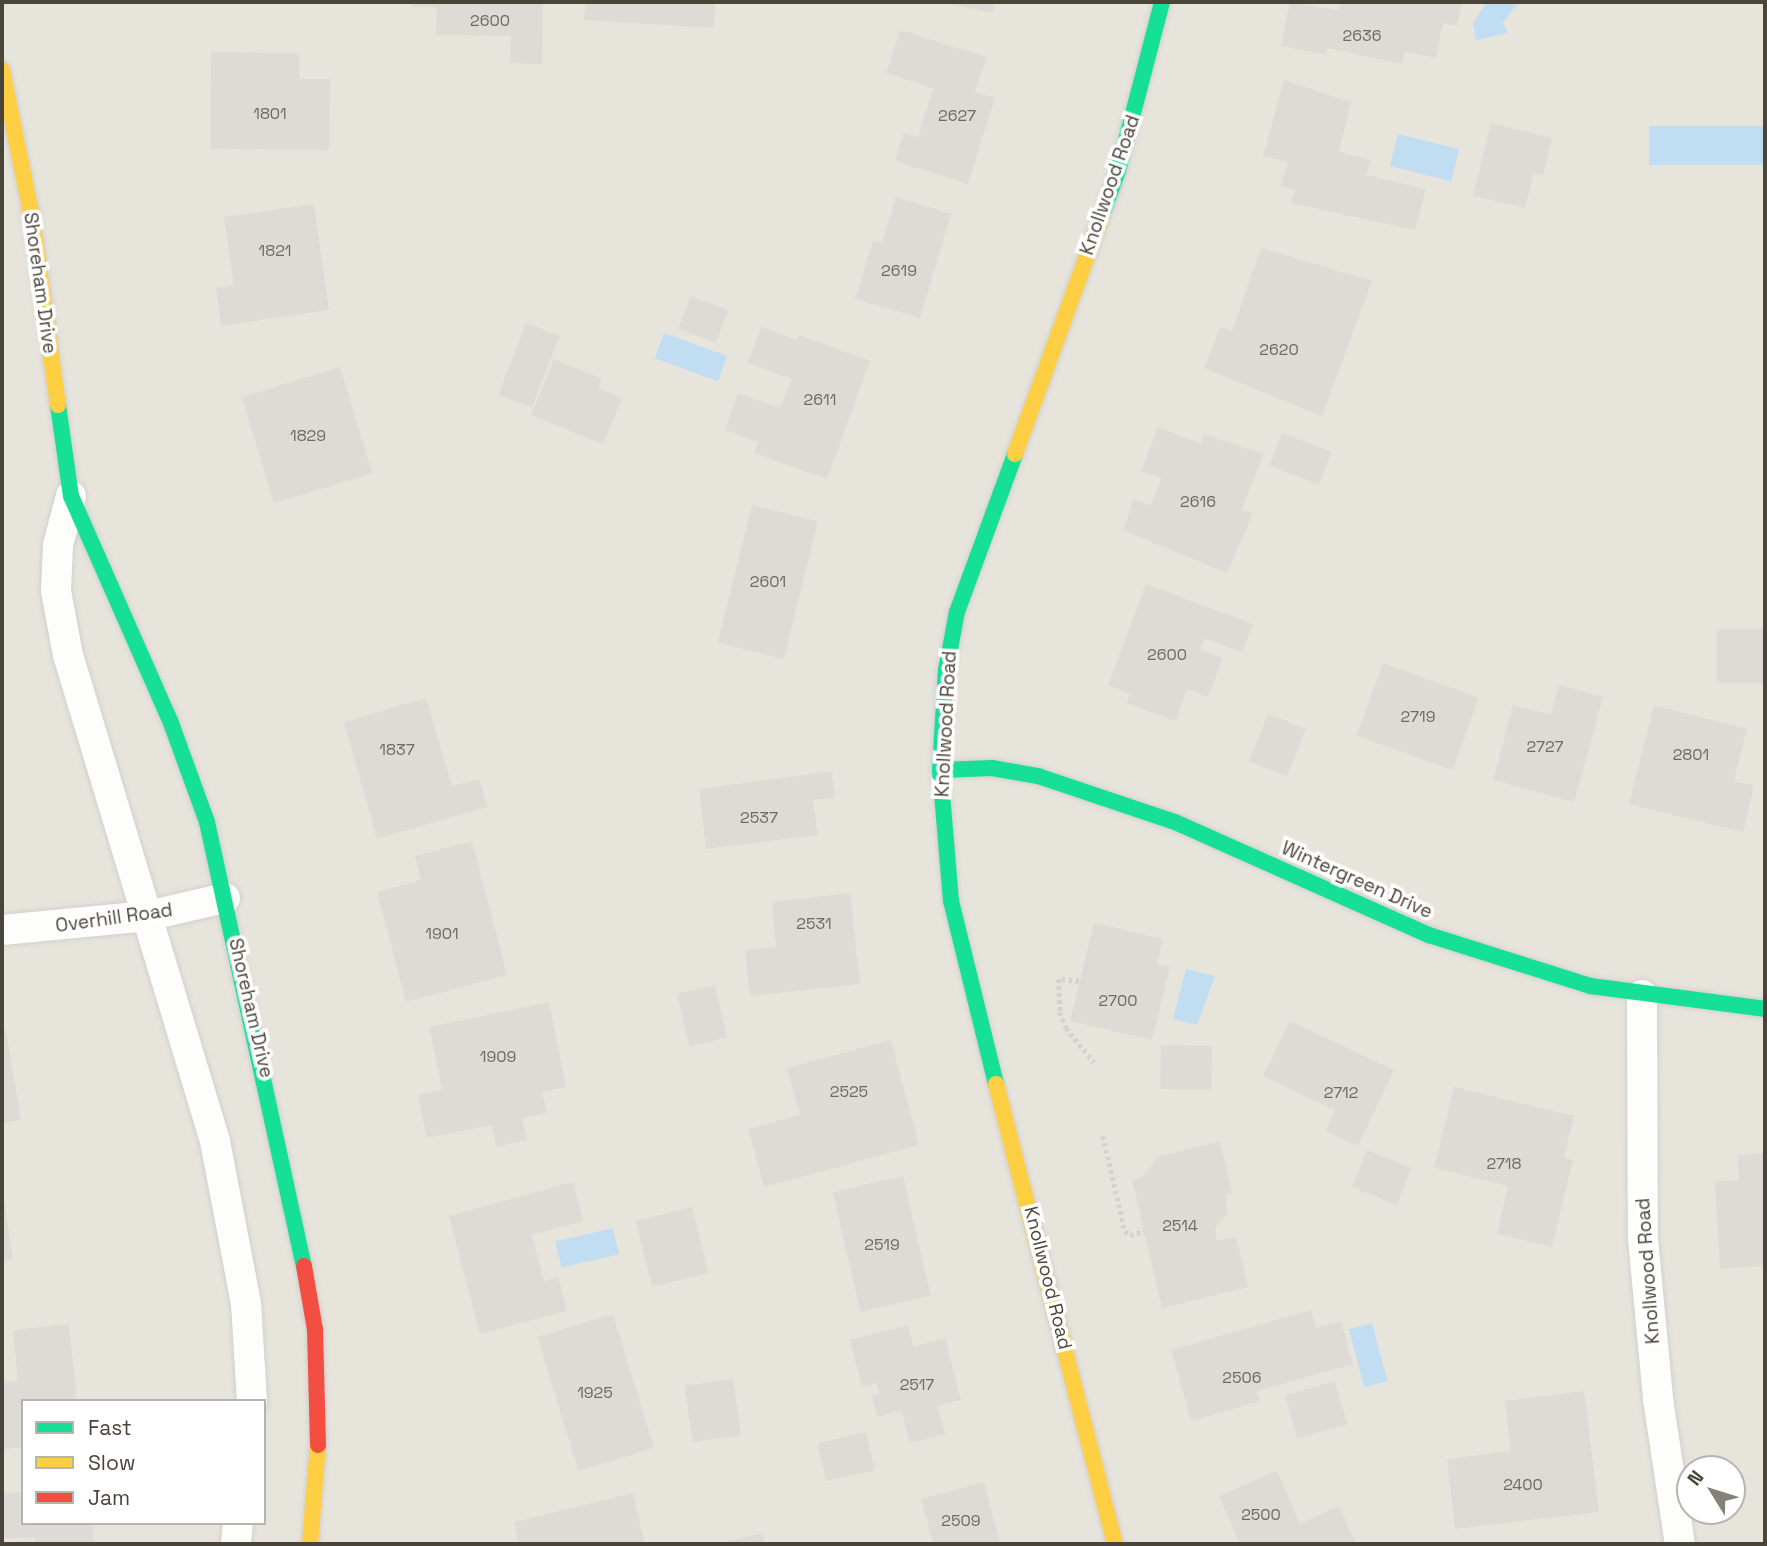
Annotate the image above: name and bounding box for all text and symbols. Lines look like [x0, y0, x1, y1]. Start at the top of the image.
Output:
house number: 2600 [470, 11, 510, 31]
house number: 2636 [1343, 26, 1381, 46]
house number: 1801 [253, 104, 287, 124]
house number: 2627 [938, 106, 976, 126]
street label: Knollwood Road [1075, 112, 1145, 258]
street label: Shoreham Drive [19, 211, 61, 355]
house number: 1821 [259, 241, 291, 261]
house number: 2619 [881, 261, 917, 281]
house number: 2620 [1259, 340, 1299, 360]
house number: 2611 [804, 390, 836, 410]
house number: 1829 [290, 426, 326, 446]
house number: 2616 [1180, 492, 1216, 512]
house number: 2601 [750, 572, 786, 592]
house number: 2600 [1147, 645, 1187, 665]
street label: Knollwood Road [931, 650, 961, 798]
house number: 2719 [1401, 707, 1435, 727]
house number: 2727 [1527, 737, 1563, 757]
house number: 1837 [379, 740, 415, 760]
house number: 2801 [1673, 745, 1709, 765]
house number: 2537 [740, 808, 778, 828]
street label: Wintergreen Drive [1278, 836, 1436, 924]
street label: Overhill Road [54, 898, 174, 938]
house number: 2531 [796, 914, 832, 934]
house number: 1901 [425, 924, 459, 944]
street label: Shoreham Drive [224, 936, 278, 1080]
house number: 2700 [1099, 991, 1137, 1011]
house number: 1909 [480, 1047, 516, 1067]
house number: 2525 [830, 1082, 868, 1102]
house number: 2712 [1324, 1083, 1358, 1103]
house number: 2718 [1486, 1154, 1522, 1174]
street label: Knollwood Road [1632, 1197, 1664, 1345]
street label: Knollwood Road [1019, 1204, 1077, 1352]
house number: 2514 [1162, 1216, 1198, 1236]
house number: 2519 [864, 1235, 900, 1255]
house number: 2506 [1222, 1368, 1262, 1388]
house number: 2517 [900, 1375, 934, 1395]
house number: 1925 [577, 1383, 613, 1403]
legend [21, 1399, 266, 1525]
text: Fast [88, 1414, 132, 1441]
text: Slow [88, 1449, 136, 1476]
north arrow [1676, 1455, 1746, 1525]
text: N [1682, 1465, 1709, 1491]
house number: 2400 [1503, 1475, 1543, 1495]
text: Jam [88, 1484, 130, 1511]
house number: 2500 [1241, 1505, 1281, 1525]
house number: 2509 [941, 1511, 981, 1531]

